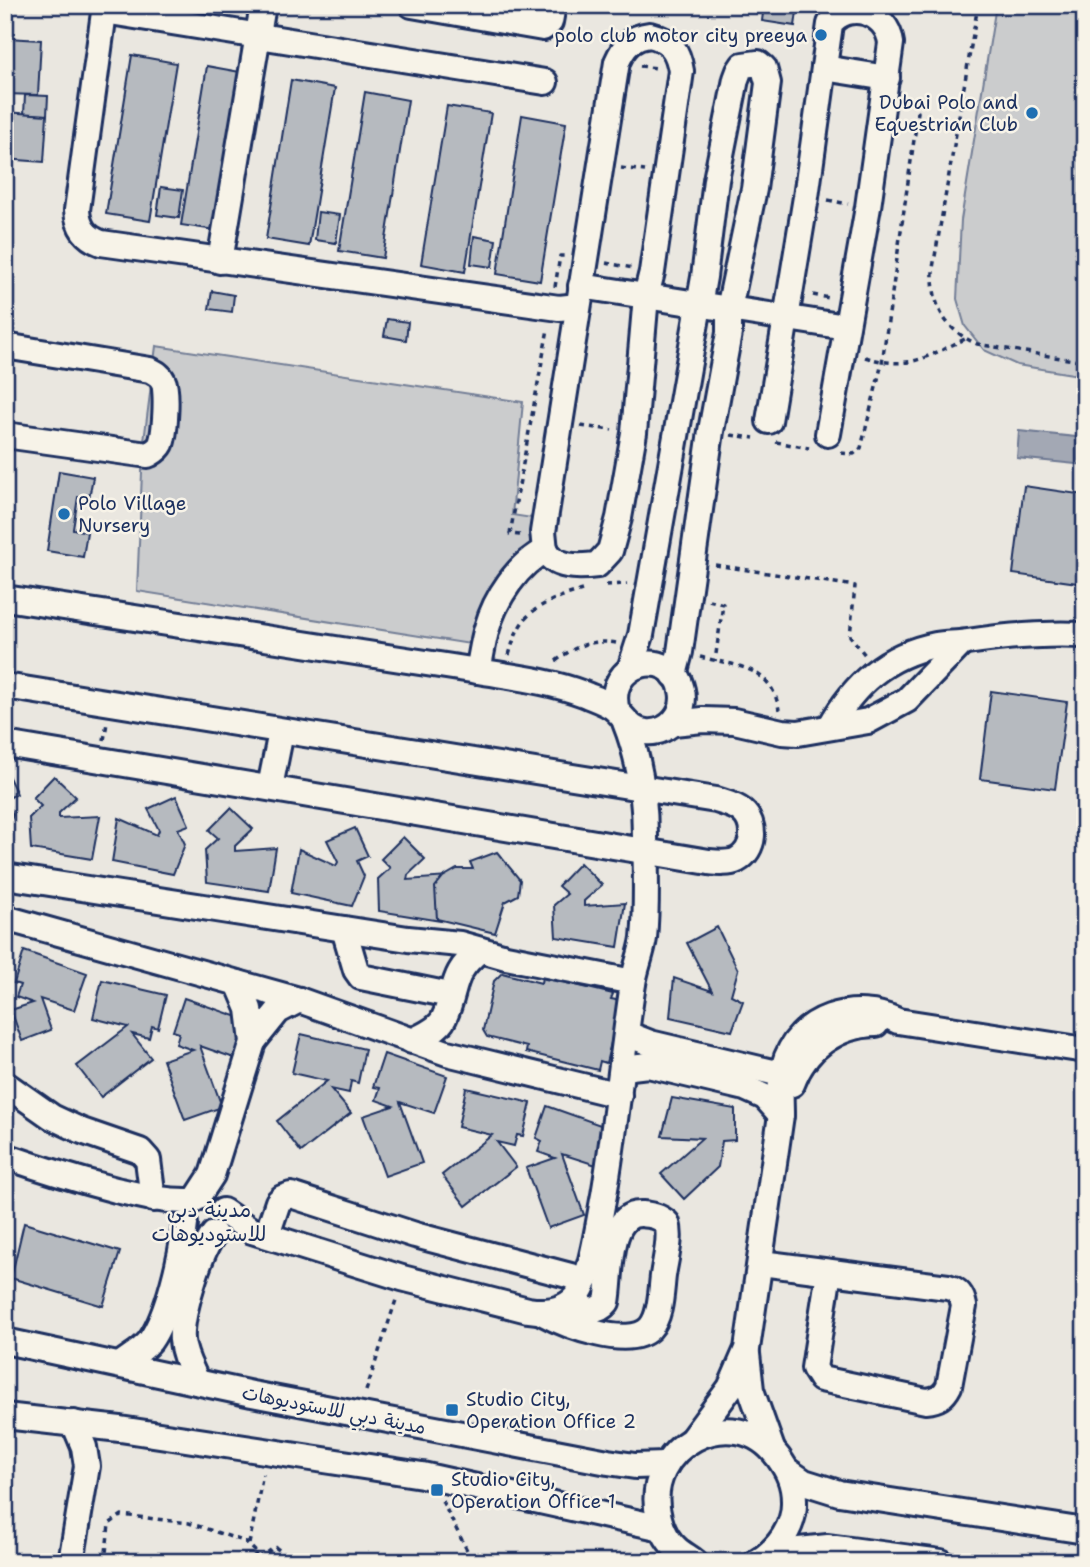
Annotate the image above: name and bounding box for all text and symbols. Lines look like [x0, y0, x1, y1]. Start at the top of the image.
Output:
place label: polo club motor city preeya [554, 23, 807, 48]
marker: polo club motor city preeya [813, 27, 829, 43]
place label: Dubai Polo and Equestrian Club [875, 90, 1018, 137]
marker: Dubai Polo and Equestrian Club [1024, 105, 1040, 121]
place label: Polo Village Nursery [78, 491, 187, 538]
marker: Polo Village Nursery [56, 506, 72, 522]
district label: مدينة دبي للاستوديوهات [152, 1196, 266, 1248]
street label: مدينة دبي للاستوديوهات [239, 1380, 428, 1444]
place label: Studio City, Operation Office 2 [466, 1387, 636, 1434]
marker: Studio City, Operation Office 2 [444, 1402, 460, 1418]
place label: Studio City, Operation Office 1 [451, 1467, 616, 1514]
marker: Studio City, Operation Office 1 [429, 1482, 445, 1498]

